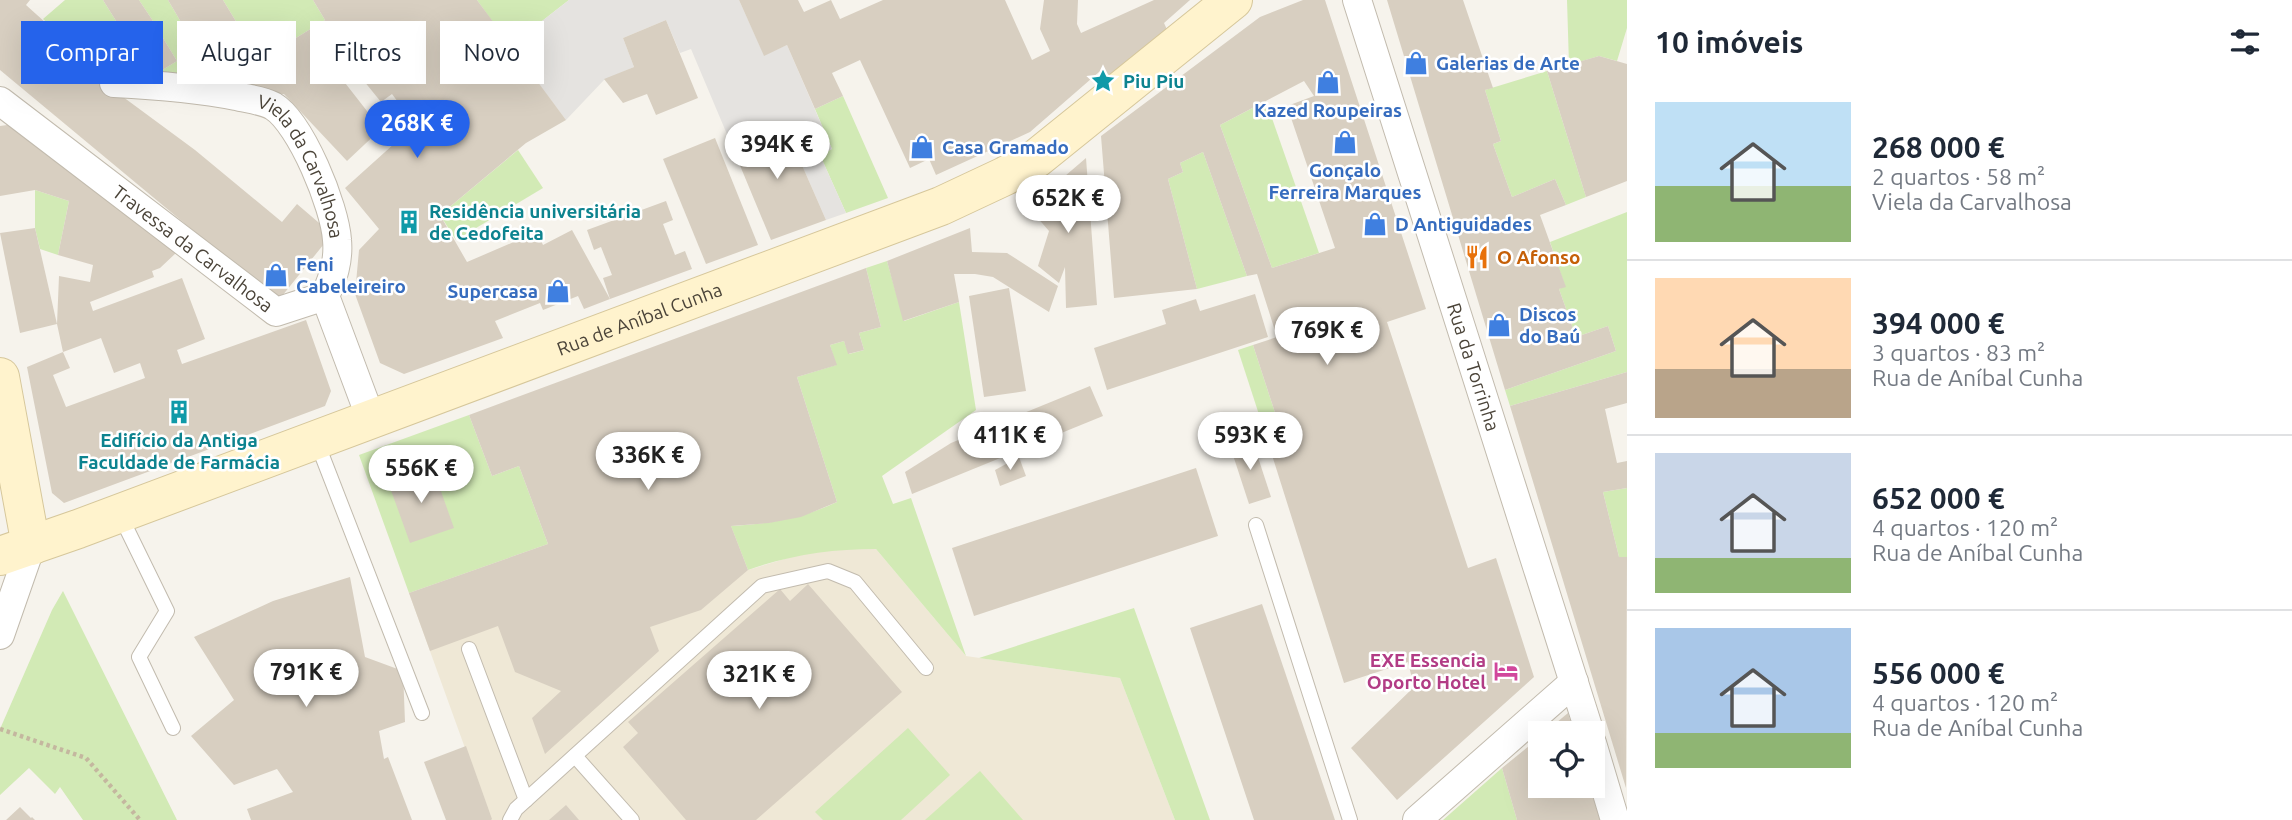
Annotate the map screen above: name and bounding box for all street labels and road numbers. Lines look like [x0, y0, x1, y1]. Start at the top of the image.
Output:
street label: Viela da Carvalhosa [255, 90, 348, 240]
street label: Travessa da Carvalhosa [109, 180, 277, 317]
street label: Rua de Aníbal Cunha [554, 278, 725, 360]
street label: Rua da Torrinha [1443, 300, 1504, 434]

